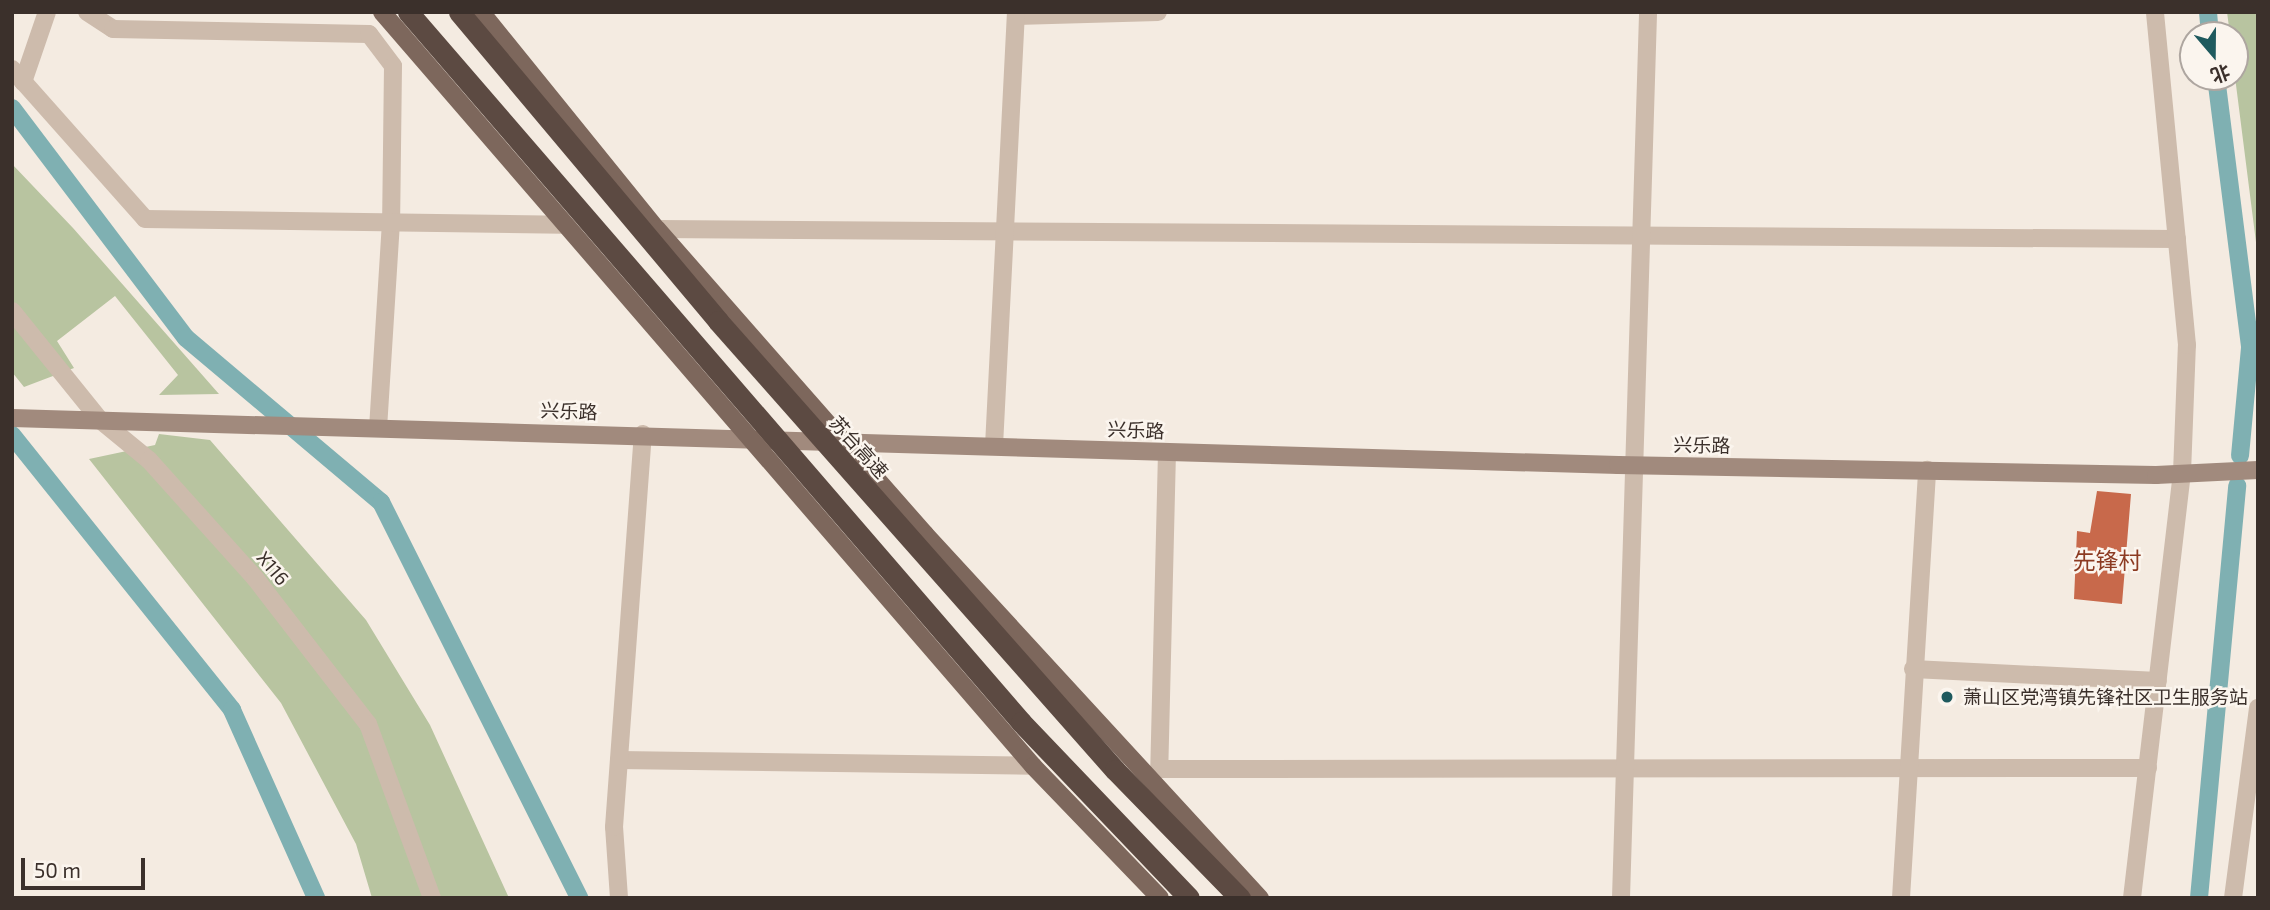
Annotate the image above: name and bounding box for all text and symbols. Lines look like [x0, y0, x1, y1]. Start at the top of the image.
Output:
north arrow [2179, 21, 2249, 91]
text: 北 [2208, 60, 2234, 88]
street label: 兴乐路 [540, 399, 598, 423]
street label: 苏台高速 [825, 411, 893, 483]
street label: 兴乐路 [1107, 418, 1165, 442]
street label: 兴乐路 [1673, 433, 1731, 457]
street label: X116 [252, 546, 294, 590]
district label: 先锋村 [2073, 546, 2141, 574]
place label: 萧山区党湾镇先锋社区卫生服务站 [1963, 686, 2248, 708]
marker: 萧山区党湾镇先锋社区卫生服务站 [1937, 687, 1957, 707]
scale bar [24, 844, 149, 888]
text: 50 m [34, 857, 81, 882]

